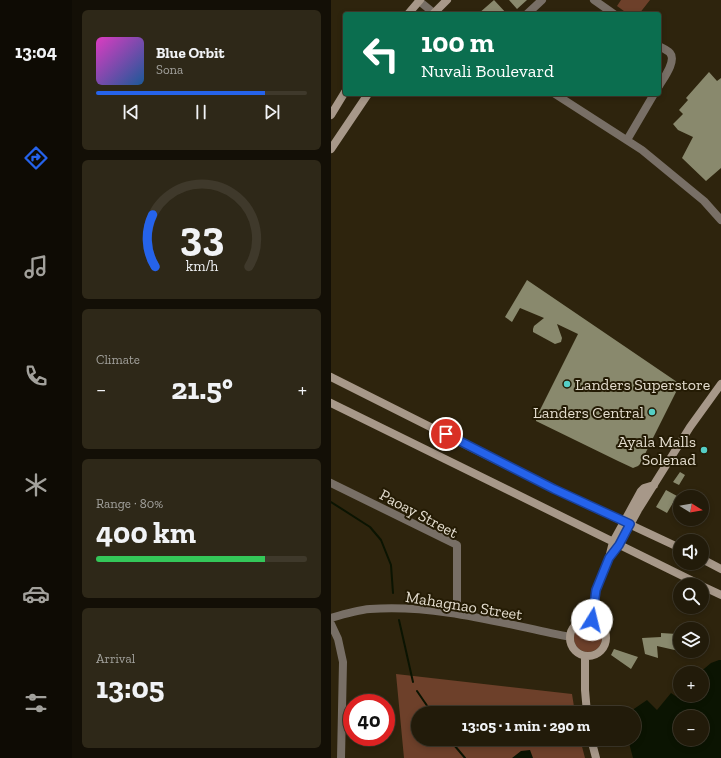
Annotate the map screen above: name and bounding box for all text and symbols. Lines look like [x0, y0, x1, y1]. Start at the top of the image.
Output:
text: 100 m [421, 26, 494, 59]
icon: left [355, 28, 407, 80]
text: 13:04 [15, 41, 57, 63]
text: Blue Orbit [156, 44, 224, 62]
text: Nuvali Boulevard [421, 60, 554, 82]
text: Sona [156, 62, 183, 77]
icon: previous [120, 101, 142, 123]
icon: pause [190, 101, 212, 123]
icon: next [261, 101, 283, 123]
icon: directions [22, 144, 50, 172]
text: 33 [179, 211, 224, 261]
icon: music [22, 253, 50, 281]
text: km/h [185, 258, 218, 275]
text: Climate [96, 352, 140, 367]
icon: phone [22, 362, 50, 390]
text: 21.5° [171, 371, 233, 407]
place label: Landers Superstore [575, 375, 710, 394]
text: − [96, 376, 106, 403]
text: + [298, 376, 307, 403]
marker: Landers Superstore [562, 379, 572, 389]
place label: Landers Central [533, 403, 644, 422]
marker: Landers Central [647, 407, 657, 417]
pin [429, 417, 463, 451]
icon: arrive [435, 423, 457, 445]
place label: Ayala Malls Solenad [618, 432, 696, 469]
marker: Ayala Malls Solenad [699, 445, 709, 455]
icon: climate [22, 471, 50, 499]
street label: Paoay Street [376, 485, 461, 542]
north arrow [673, 490, 709, 526]
map controls [673, 490, 709, 746]
text: Range · 80% [96, 496, 163, 511]
text: 400 km [96, 515, 196, 551]
button: sound [673, 534, 709, 570]
button: search [673, 578, 709, 614]
icon: car [22, 580, 50, 608]
street label: Mahagnao Street [404, 587, 524, 624]
position arrow [571, 599, 613, 641]
button: layers [673, 622, 709, 658]
text: Arrival [96, 651, 135, 666]
button: + [673, 666, 709, 702]
text: 13:05 [96, 670, 165, 706]
icon: filters [22, 689, 50, 717]
speed limit sign: 40 [343, 694, 395, 746]
button: − [673, 710, 709, 746]
text: 13:05 · 1 min · 290 m [462, 717, 590, 735]

